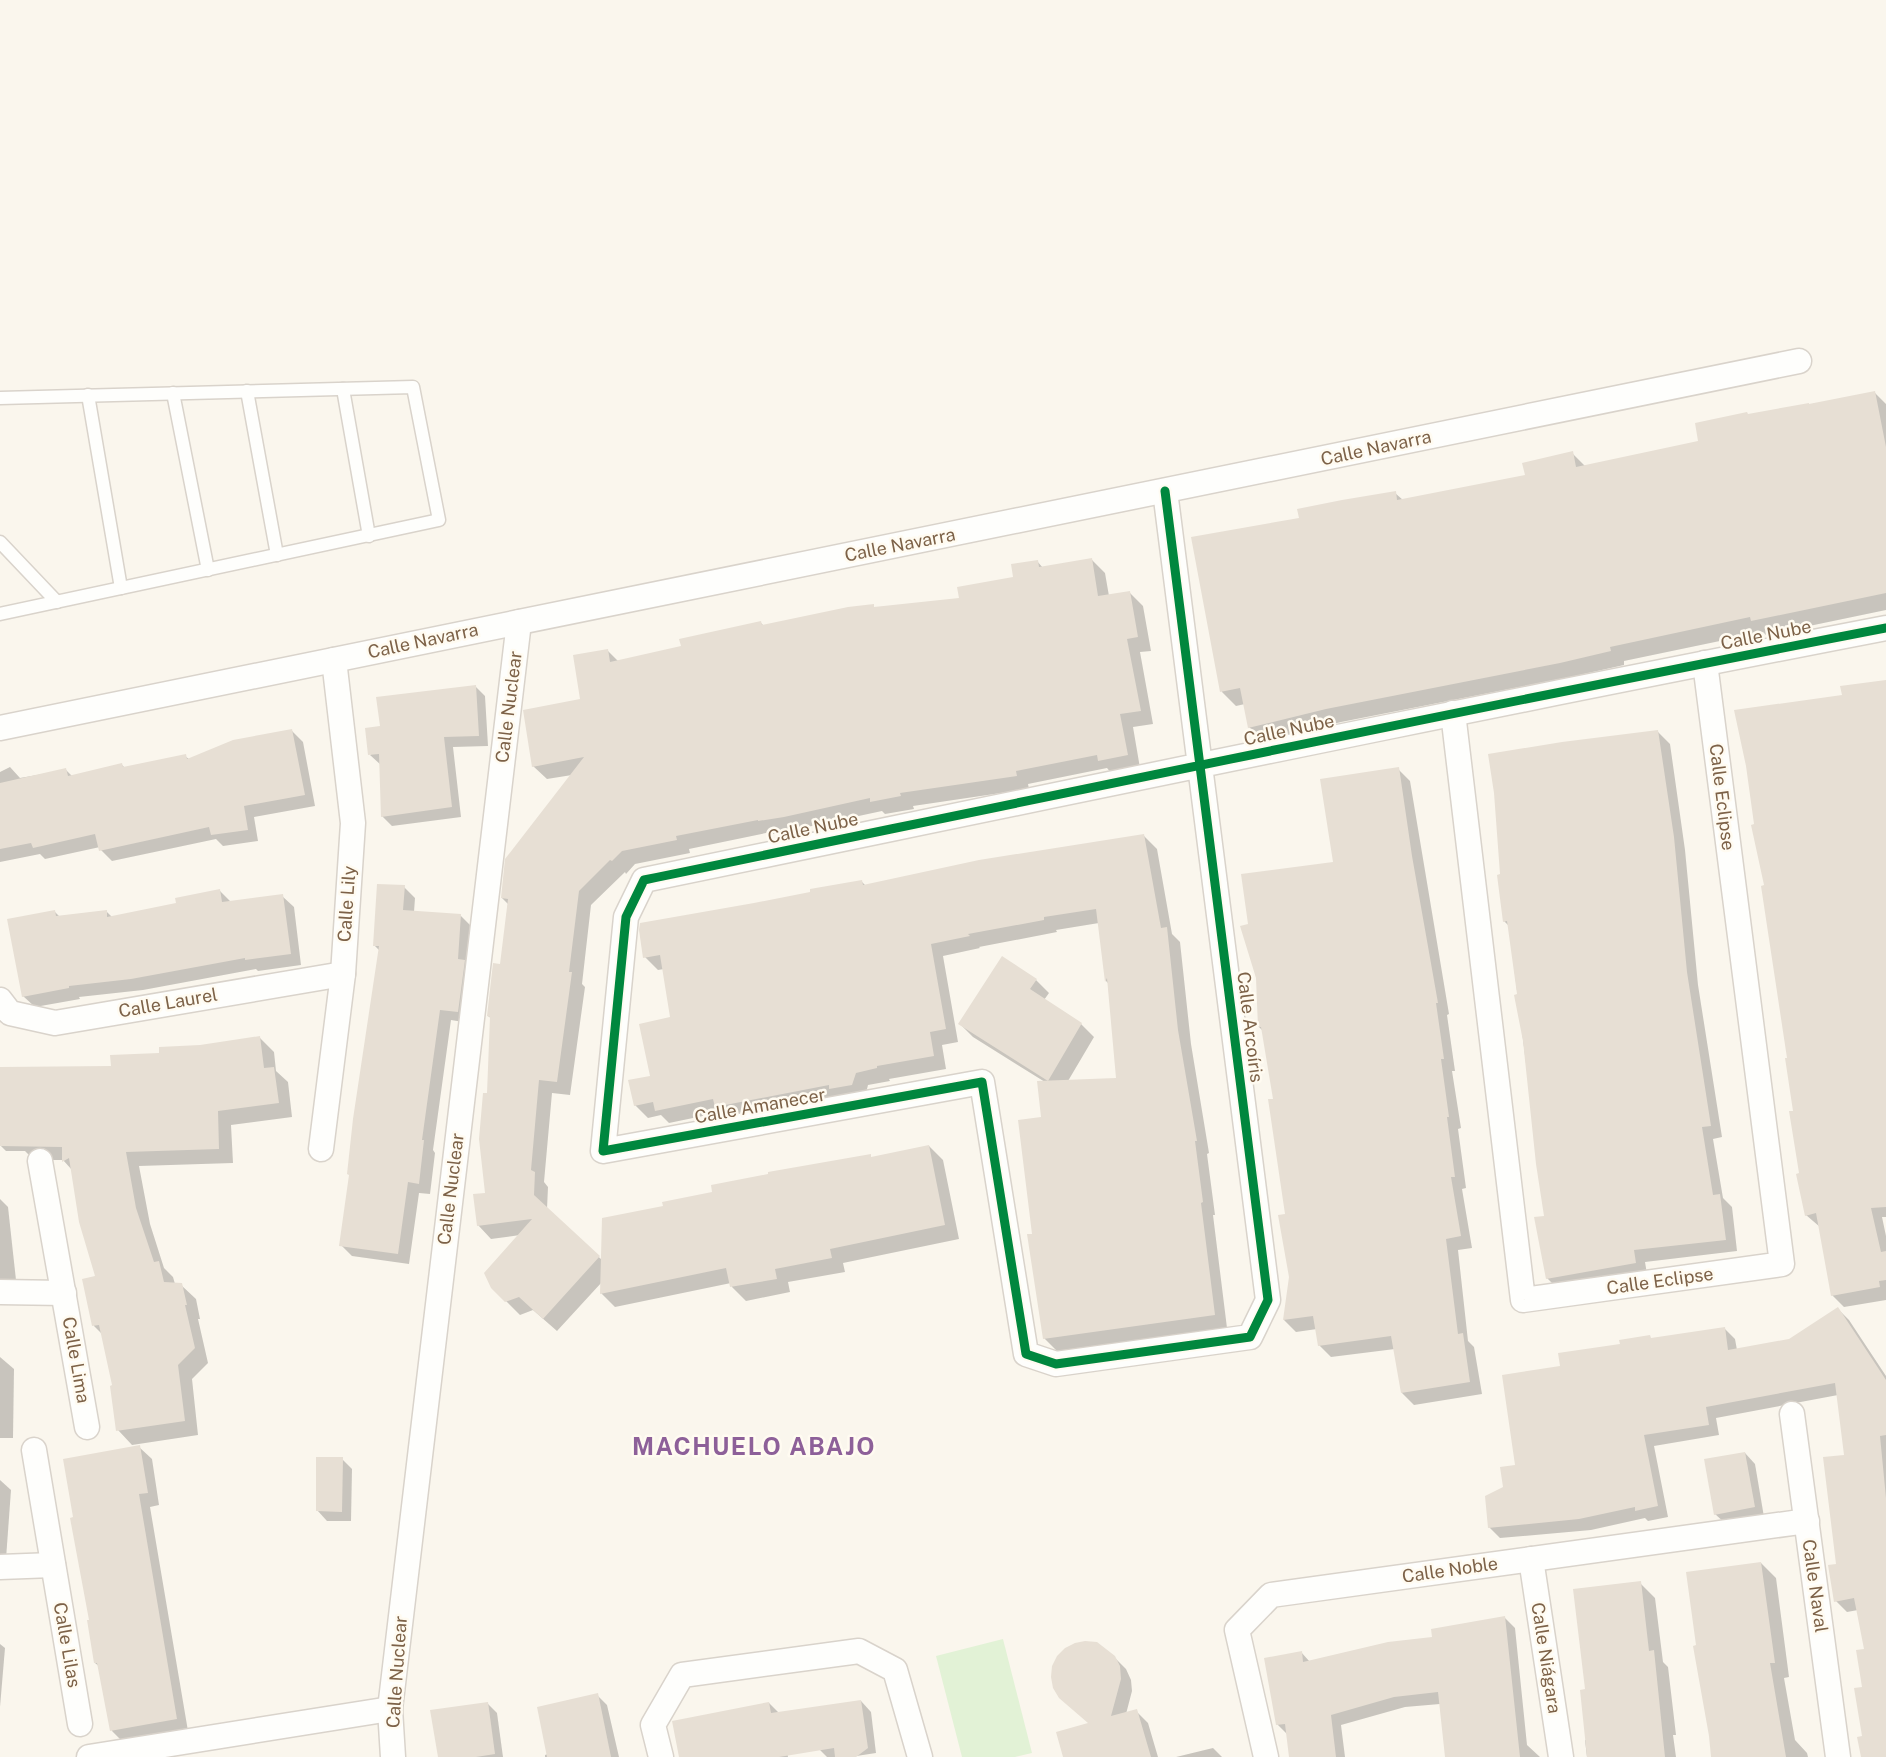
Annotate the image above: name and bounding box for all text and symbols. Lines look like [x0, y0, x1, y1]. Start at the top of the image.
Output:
street label: Calle Navarra [1319, 426, 1433, 469]
street label: Calle Navarra [843, 523, 957, 566]
street label: Calle Nube [1719, 615, 1813, 654]
street label: Calle Navarra [366, 619, 480, 662]
street label: Calle Nuclear [491, 650, 526, 764]
street label: Calle Nube [1242, 710, 1336, 749]
street label: Calle Eclipse [1706, 742, 1739, 852]
street label: Calle Nube [766, 808, 860, 847]
street label: Calle Lily [333, 865, 360, 943]
street label: Calle Arcoíris [1233, 970, 1268, 1084]
street label: Calle Laurel [117, 983, 219, 1022]
street label: Calle Amanecer [693, 1084, 827, 1127]
street label: Calle Nuclear [433, 1132, 468, 1246]
street label: Calle Eclipse [1605, 1263, 1715, 1298]
street label: Calle Lima [59, 1315, 94, 1405]
district label: MACHUELO ABAJO [632, 1432, 876, 1460]
street label: Calle Naval [1799, 1538, 1832, 1634]
street label: Calle Noble [1401, 1552, 1499, 1587]
street label: Calle Lilas [50, 1601, 85, 1689]
street label: Calle Niágara [1527, 1601, 1566, 1715]
street label: Calle Nuclear [382, 1615, 411, 1729]

